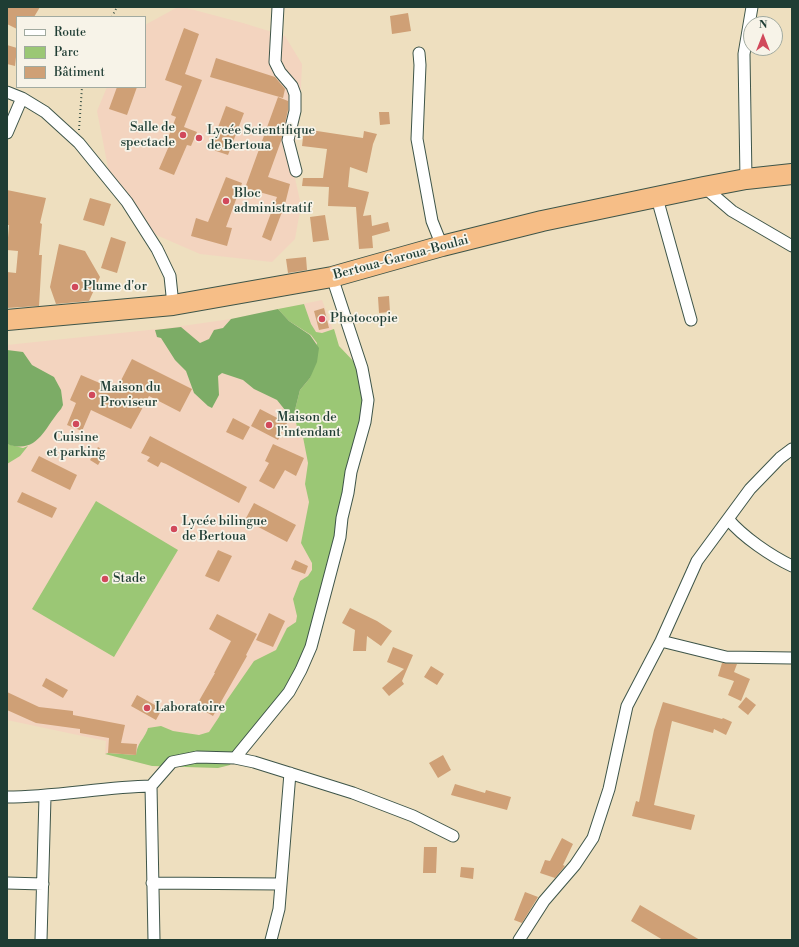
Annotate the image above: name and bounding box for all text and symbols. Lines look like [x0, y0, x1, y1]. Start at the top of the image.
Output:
legend [16, 16, 146, 88]
north arrow [743, 16, 783, 56]
text: N [759, 18, 767, 32]
text: Route [54, 25, 86, 40]
text: Parc [54, 45, 79, 60]
text: Bâtiment [54, 65, 105, 80]
place label: Salle de spectacle [120, 120, 175, 151]
place label: Lycée Scientifique de Bertoua [207, 123, 315, 154]
marker: Salle de spectacle [178, 130, 188, 140]
marker: Lycée Scientifique de Bertoua [194, 133, 204, 143]
place label: Bloc administratif [234, 186, 312, 217]
marker: Bloc administratif [221, 196, 231, 206]
street label: Bertoua-Garoua-Boulai [332, 232, 470, 284]
place label: Plume d'or [83, 279, 147, 295]
marker: Plume d'or [70, 282, 80, 292]
place label: Photocopie [330, 311, 398, 327]
marker: Photocopie [317, 314, 327, 324]
place label: Maison du Proviseur [100, 380, 161, 411]
marker: Maison du Proviseur [87, 390, 97, 400]
place label: Maison de l'intendant [277, 410, 341, 441]
marker: Cuisine et parking [71, 419, 81, 429]
marker: Maison de l'intendant [264, 420, 274, 430]
place label: Cuisine et parking [47, 430, 105, 461]
place label: Lycée bilingue de Bertoua [182, 514, 267, 545]
marker: Lycée bilingue de Bertoua [169, 524, 179, 534]
place label: Stade [113, 571, 146, 587]
marker: Stade [100, 574, 110, 584]
place label: Laboratoire [155, 700, 225, 716]
marker: Laboratoire [142, 703, 152, 713]

